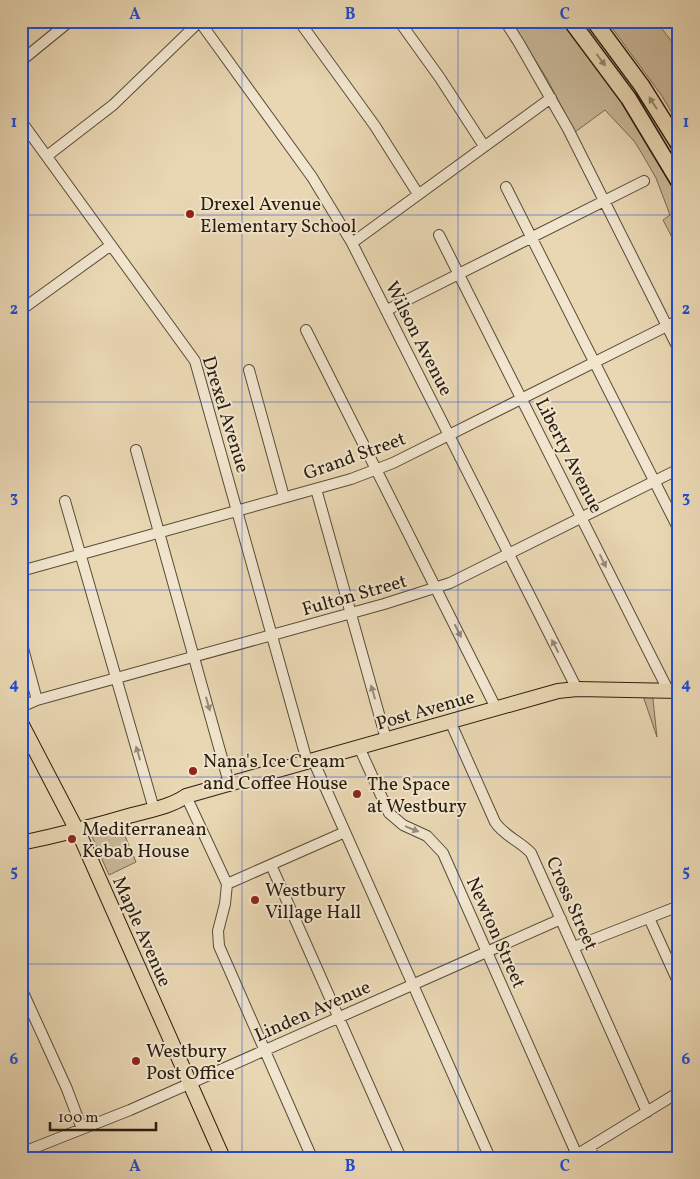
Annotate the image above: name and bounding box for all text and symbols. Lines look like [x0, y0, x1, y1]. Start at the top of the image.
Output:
text: A [129, 4, 141, 26]
text: B [345, 4, 356, 26]
text: C [560, 4, 570, 26]
one-way arrow [596, 53, 606, 67]
one-way arrow [648, 97, 658, 110]
text: 1 [11, 112, 17, 134]
text: 1 [683, 112, 689, 134]
place label: Drexel Avenue Elementary School [200, 192, 357, 240]
marker: Drexel Avenue Elementary School [184, 208, 196, 220]
street label: Wilson Avenue [378, 277, 458, 401]
text: 2 [10, 299, 18, 321]
text: 2 [682, 299, 690, 321]
street label: Drexel Avenue [195, 353, 255, 476]
street label: Liberty Avenue [528, 394, 608, 518]
street label: Grand Street [300, 426, 410, 487]
text: 3 [10, 487, 18, 509]
text: 3 [682, 487, 690, 509]
one-way arrow [599, 554, 607, 568]
street label: Fulton Street [299, 568, 410, 623]
one-way arrow [454, 624, 462, 638]
one-way arrow [551, 638, 559, 653]
text: 4 [9, 674, 19, 696]
text: 4 [681, 674, 691, 696]
one-way arrow [369, 684, 377, 699]
street label: Post Avenue [373, 684, 478, 737]
one-way arrow [204, 697, 212, 712]
one-way arrow [133, 746, 141, 761]
place label: Nana's Ice Cream and Coffee House [203, 749, 348, 797]
marker: Nana's Ice Cream and Coffee House [187, 765, 199, 777]
place label: The Space at Westbury [367, 772, 467, 820]
marker: The Space at Westbury [351, 788, 363, 800]
place label: Mediterranean Kebab House [82, 817, 207, 865]
one-way arrow [405, 825, 420, 833]
marker: Mediterranean Kebab House [66, 833, 78, 845]
street label: Cross Street [539, 853, 604, 955]
text: 5 [10, 861, 18, 883]
text: 5 [682, 861, 690, 883]
street label: Maple Avenue [105, 872, 177, 991]
street label: Newton Street [459, 873, 531, 993]
place label: Westbury Village Hall [265, 878, 362, 926]
marker: Westbury Village Hall [249, 894, 261, 906]
street label: Linden Avenue [251, 975, 375, 1049]
place label: Westbury Post Office [146, 1039, 235, 1087]
text: 6 [10, 1049, 19, 1071]
text: 6 [682, 1049, 691, 1071]
marker: Westbury Post Office [130, 1055, 142, 1067]
scale bar [50, 1099, 156, 1131]
text: 100 m [58, 1108, 98, 1129]
text: A [129, 1156, 141, 1178]
text: B [345, 1156, 356, 1178]
text: C [560, 1156, 570, 1178]

